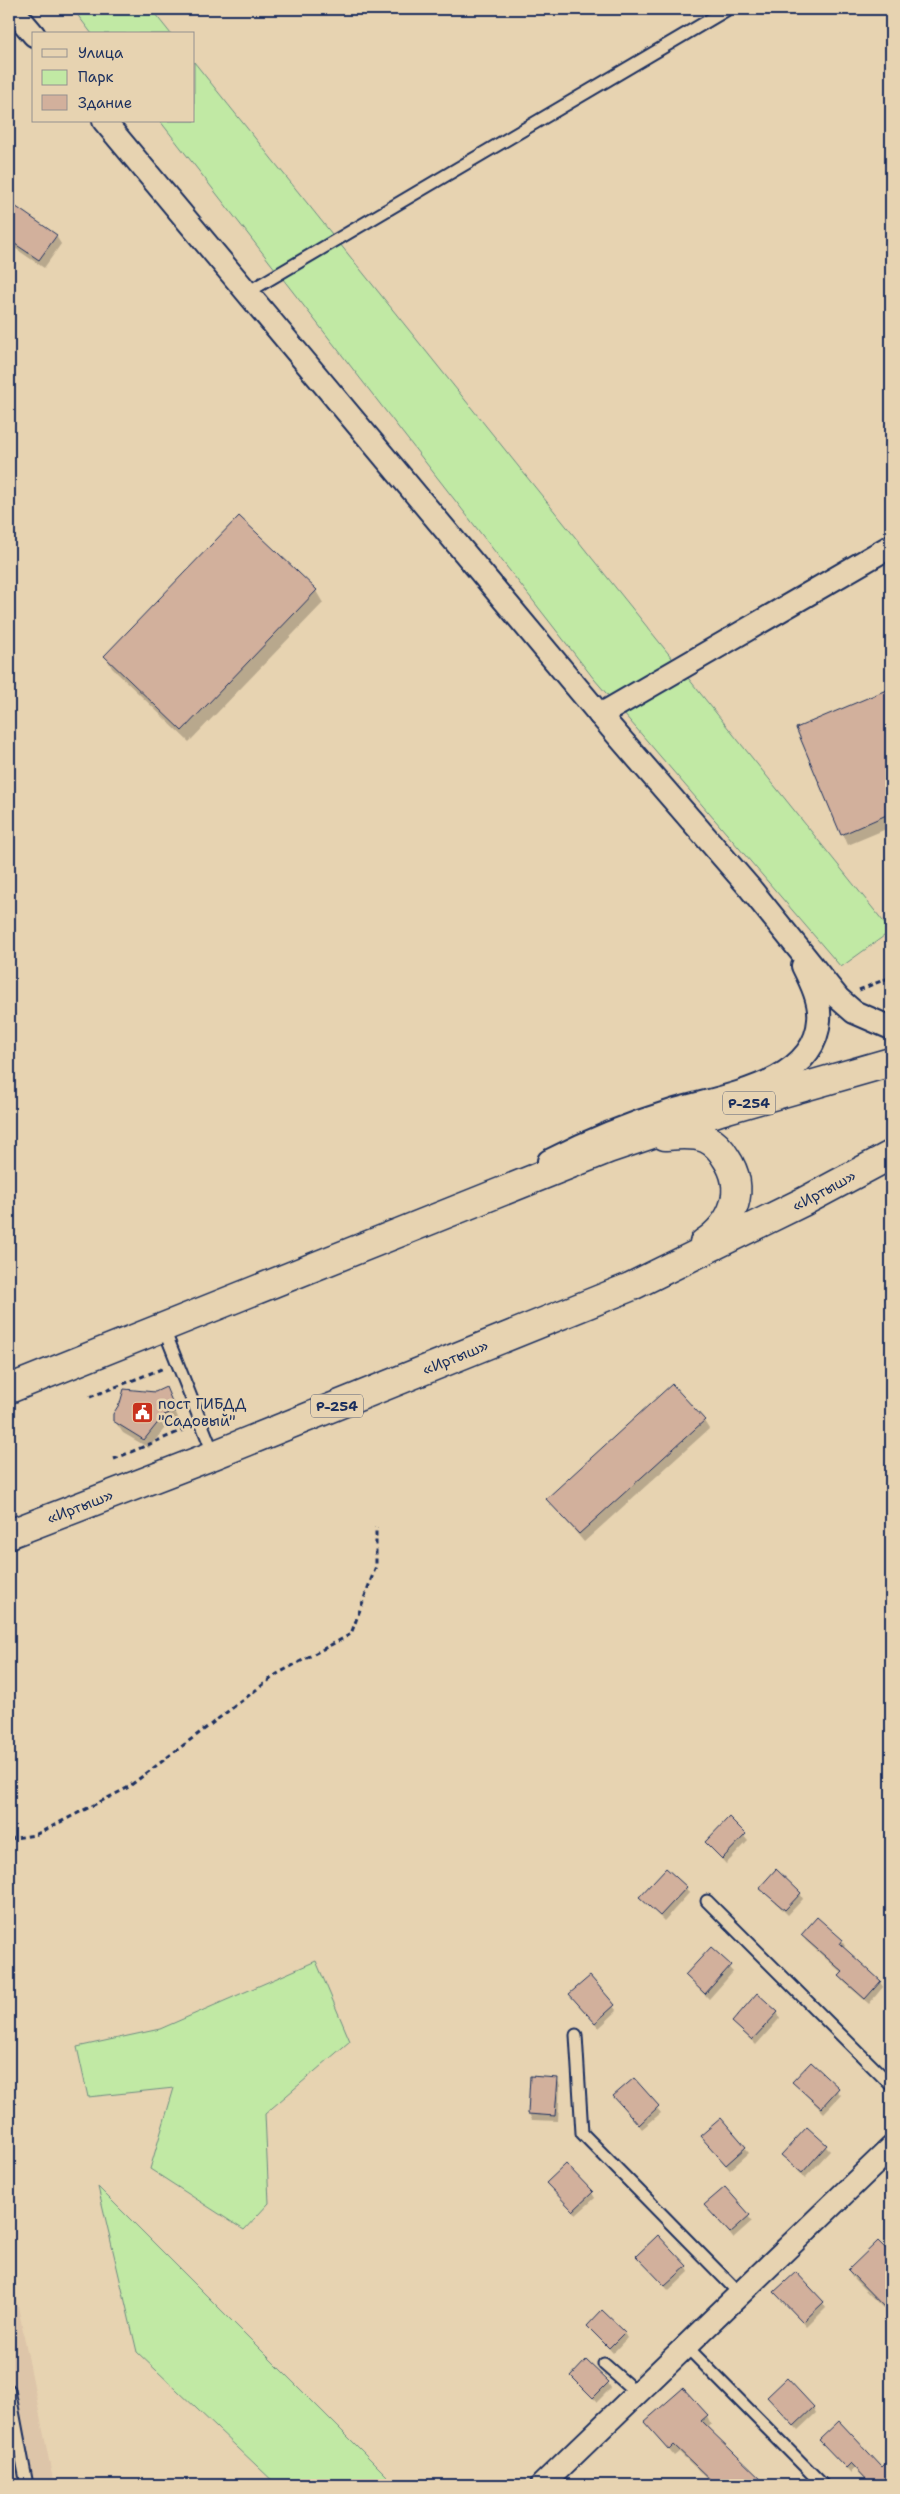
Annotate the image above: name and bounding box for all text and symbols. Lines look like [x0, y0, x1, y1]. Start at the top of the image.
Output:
legend [32, 32, 195, 122]
text: Улица [78, 43, 124, 63]
text: Парк [78, 67, 114, 87]
text: Здание [78, 93, 132, 113]
road number: Р-254 [723, 1092, 775, 1114]
street label: «Иртыш» [789, 1166, 859, 1216]
street label: «Иртыш» [420, 1335, 491, 1380]
place label: пост ГИБДД "Садовый" [158, 1394, 247, 1431]
road number: Р-254 [311, 1394, 363, 1418]
public building icon: пост ГИБДД "Садовый" [130, 1401, 154, 1425]
street label: «Иртыш» [44, 1485, 116, 1528]

